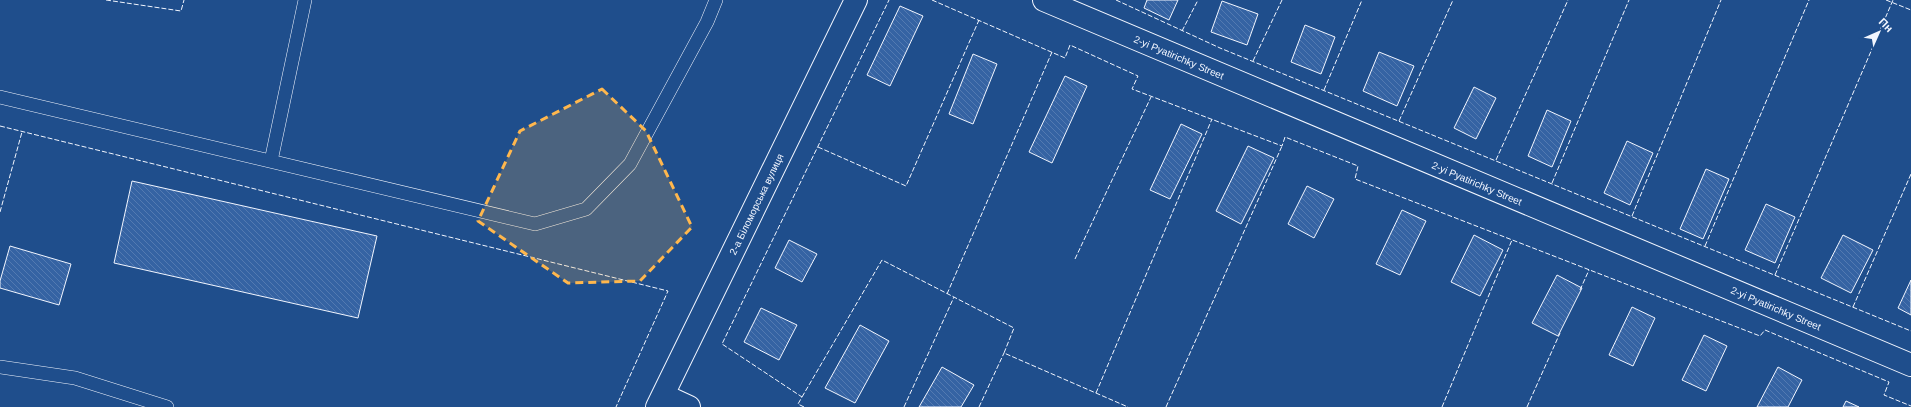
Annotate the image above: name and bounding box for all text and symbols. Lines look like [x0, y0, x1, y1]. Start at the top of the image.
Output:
north arrow [1859, 12, 1899, 52]
text: Пн [1877, 16, 1895, 34]
street label: 2-yi Pyatirichky Street [1132, 34, 1226, 81]
street label: 2-а Біломорська вулиця [727, 152, 786, 257]
street label: 2-yi Pyatirichky Street [1430, 160, 1524, 207]
street label: 2-yi Pyatirichky Street [1729, 285, 1823, 332]

